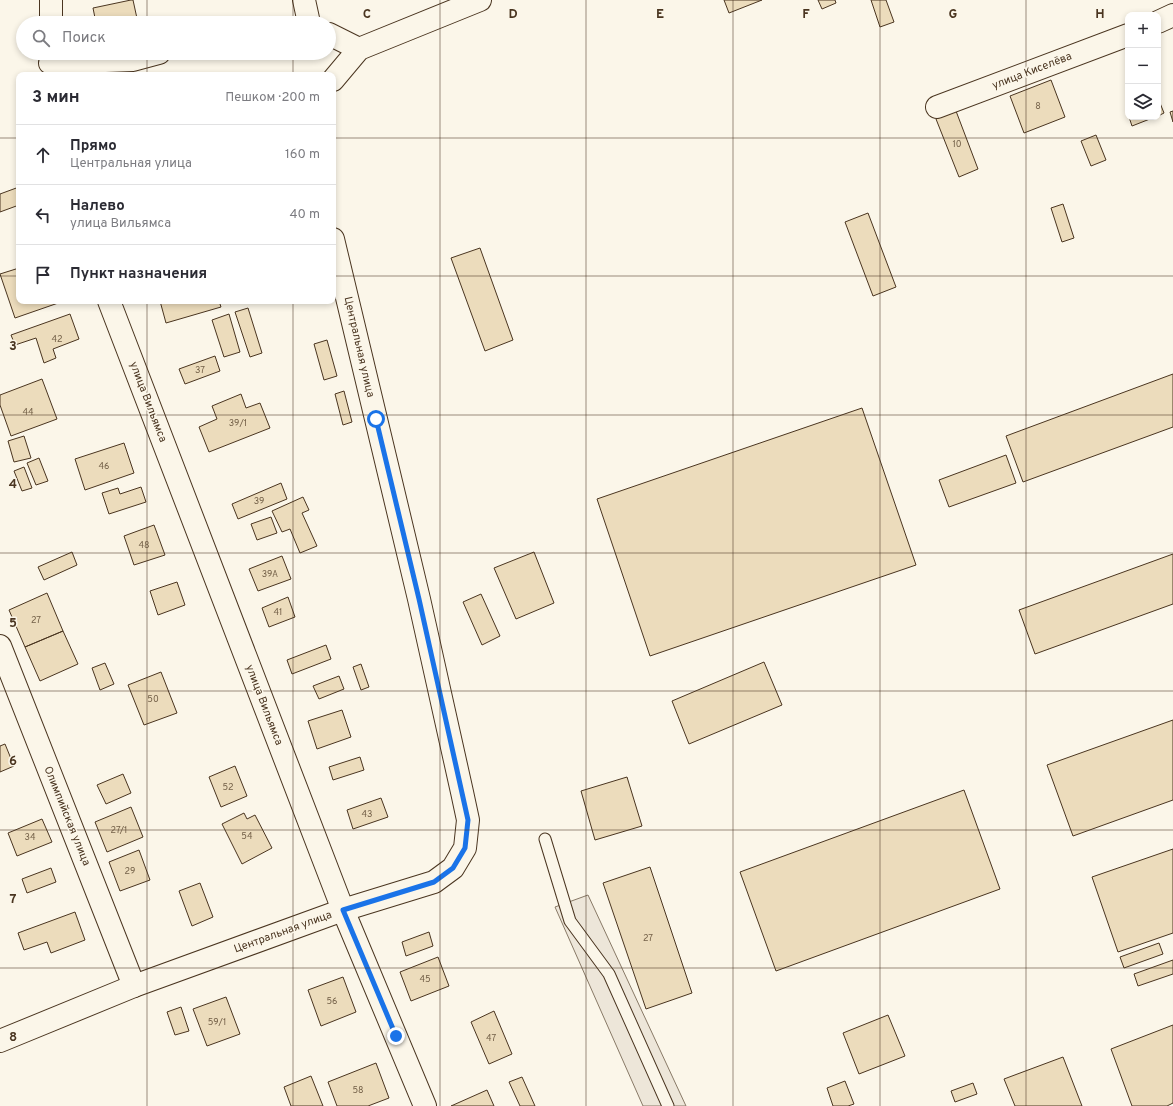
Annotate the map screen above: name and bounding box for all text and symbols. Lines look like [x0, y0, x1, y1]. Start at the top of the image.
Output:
text: C [363, 7, 371, 23]
text: D [508, 7, 518, 23]
text: E [656, 7, 664, 23]
text: F [802, 7, 810, 23]
text: G [949, 7, 958, 23]
text: H [1095, 7, 1105, 23]
map controls [1125, 12, 1161, 120]
button: + [1125, 12, 1161, 48]
search box [16, 16, 336, 60]
icon: search [30, 27, 52, 49]
text: Поиск [62, 29, 106, 48]
button: − [1125, 48, 1161, 84]
street label: улица Киселёва [990, 49, 1074, 93]
button: layers [1125, 84, 1161, 120]
text: 3 мин [32, 87, 80, 109]
text: Пешком · 200 m [225, 90, 320, 106]
house number: 8 [1035, 101, 1041, 112]
text: Прямо [70, 137, 117, 156]
house number: 10 [952, 139, 962, 150]
icon: ahead [32, 144, 54, 166]
text: 160 m [285, 147, 320, 163]
text: Центральная улица [70, 156, 192, 172]
text: Налево [70, 197, 125, 216]
icon: left [32, 204, 54, 226]
text: 40 m [290, 207, 320, 223]
text: улица Вильямса [70, 216, 171, 232]
icon: arrive [32, 264, 54, 286]
text: Пункт назначения [70, 265, 207, 284]
street label: Центральная улица [341, 295, 377, 399]
house number: 42 [51, 334, 63, 345]
text: 3 [9, 339, 17, 355]
street label: улица Вильямса [126, 360, 170, 445]
house number: 37 [195, 365, 205, 376]
house number: 44 [22, 407, 34, 418]
route start [367, 410, 385, 428]
house number: 39/1 [229, 418, 247, 429]
house number: 46 [99, 461, 109, 472]
text: 4 [9, 477, 17, 493]
house number: 39 [254, 496, 264, 507]
house number: 48 [138, 540, 150, 551]
house number: 39А [262, 569, 278, 580]
house number: 41 [274, 607, 282, 618]
house number: 27 [31, 615, 41, 626]
text: 5 [9, 616, 17, 632]
street label: улица Вильямса [242, 663, 286, 748]
house number: 50 [147, 694, 159, 705]
text: 6 [9, 754, 17, 770]
street label: Олимпийская улица [41, 764, 93, 868]
house number: 52 [222, 782, 234, 793]
house number: 43 [361, 809, 373, 820]
house number: 27/1 [111, 825, 127, 836]
house number: 54 [241, 831, 253, 842]
house number: 34 [24, 832, 36, 843]
house number: 29 [125, 866, 135, 877]
text: 7 [10, 892, 17, 908]
street label: Центральная улица [232, 908, 334, 956]
house number: 27 [643, 933, 653, 944]
house number: 45 [419, 974, 431, 985]
house number: 56 [327, 996, 337, 1007]
house number: 59/1 [208, 1017, 226, 1028]
route end [387, 1027, 405, 1045]
text: 8 [9, 1030, 17, 1046]
house number: 47 [486, 1033, 496, 1044]
house number: 58 [352, 1085, 364, 1096]

